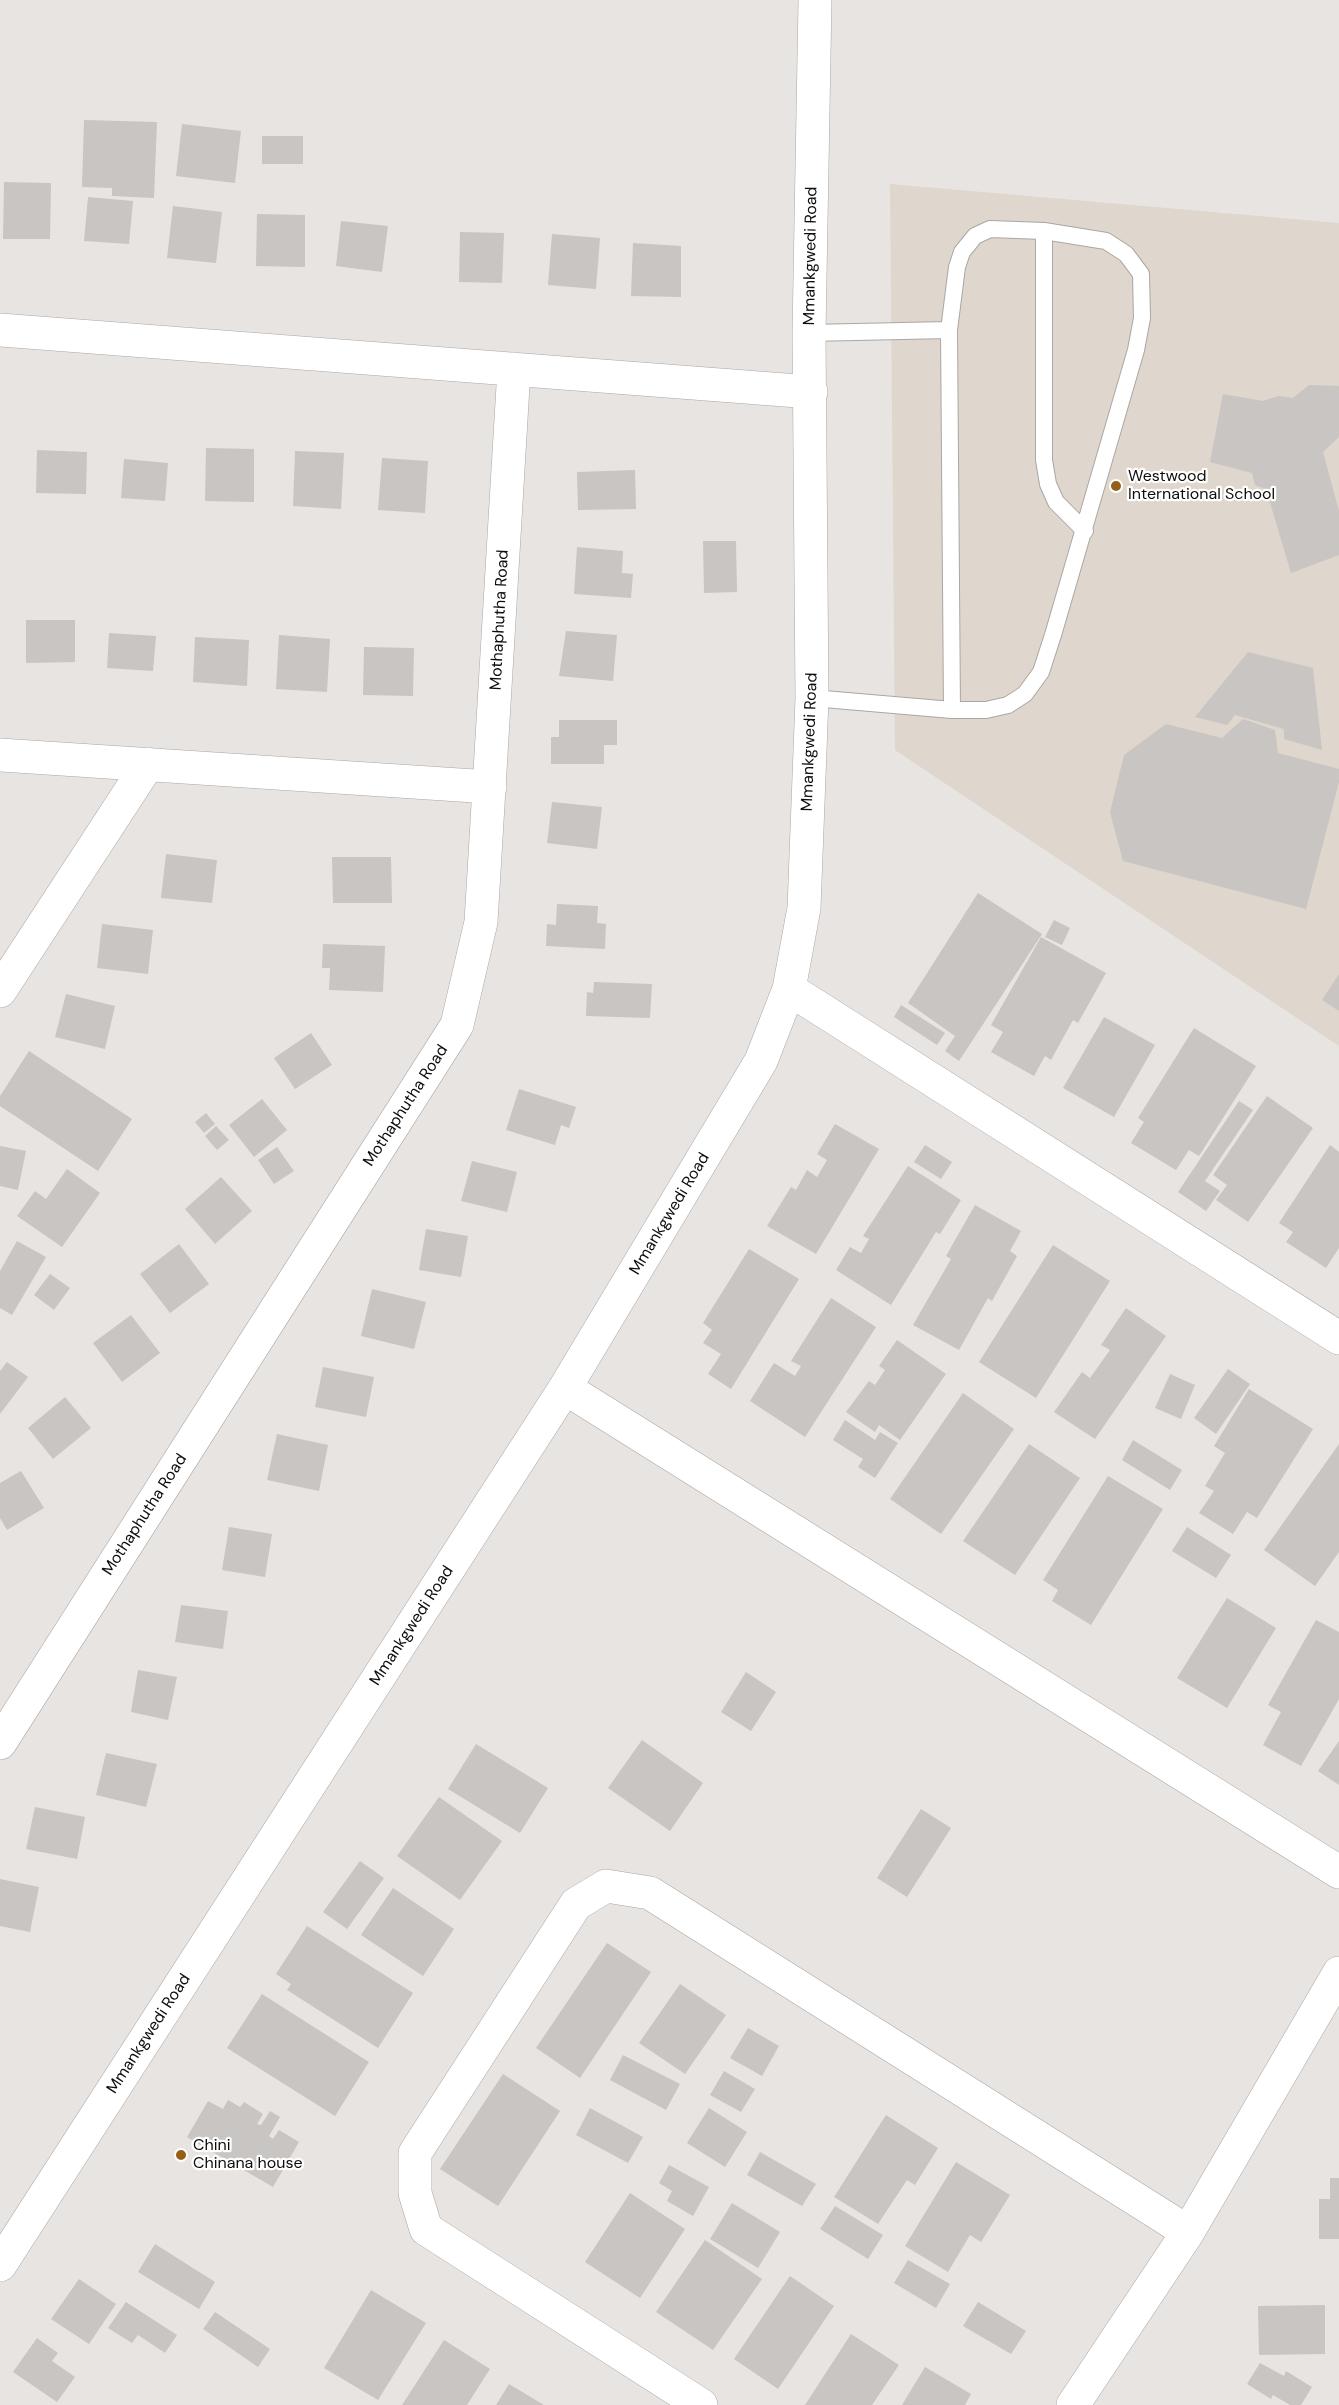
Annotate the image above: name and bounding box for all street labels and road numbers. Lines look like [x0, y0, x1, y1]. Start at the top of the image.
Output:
street label: Mmankgwedi Road [800, 186, 822, 326]
street label: Mothaphutha Road [487, 549, 513, 691]
street label: Mmankgwedi Road [798, 672, 822, 812]
street label: Mothaphutha Road [360, 1042, 452, 1170]
street label: Mmankgwedi Road [626, 1149, 714, 1279]
street label: Mothaphutha Road [99, 1451, 191, 1579]
street label: Mmankgwedi Road [366, 1563, 458, 1689]
street label: Mmankgwedi Road [103, 1971, 195, 2097]

